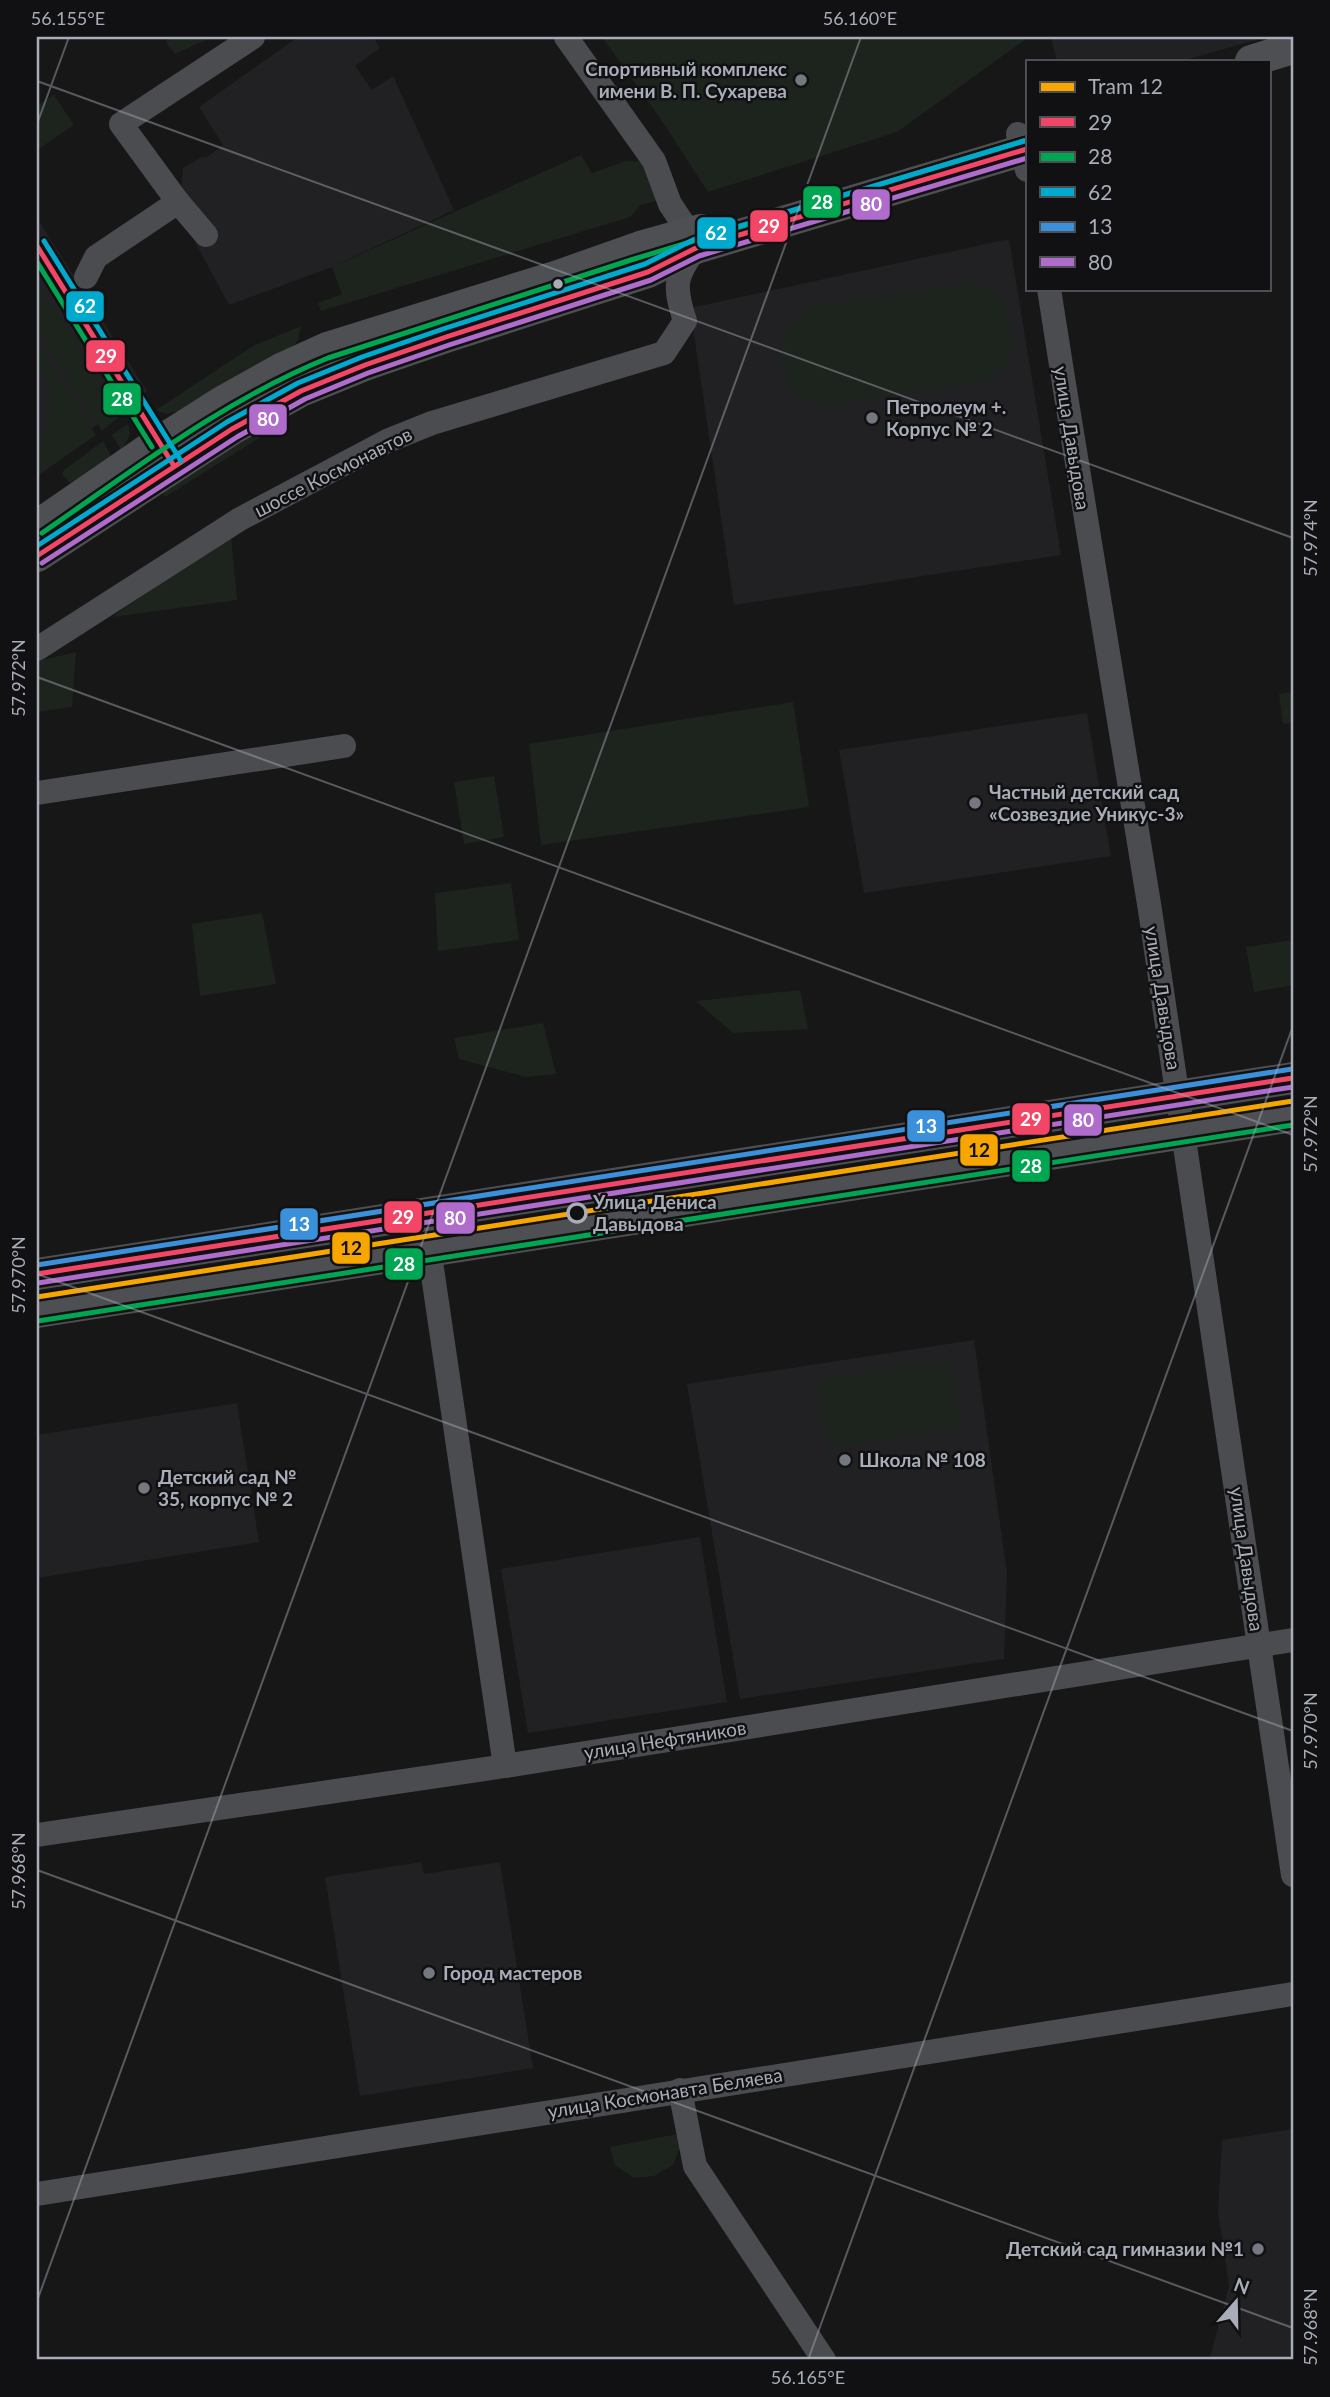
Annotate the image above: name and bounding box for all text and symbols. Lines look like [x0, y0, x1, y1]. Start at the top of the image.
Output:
text: 56.155°E [31, 7, 105, 29]
text: 56.160°E [823, 7, 897, 29]
place label: Спортивный комплекс имени В. П. Сухарева [585, 57, 787, 102]
legend [1026, 60, 1270, 290]
marker: Спортивный комплекс имени В. П. Сухарева [793, 72, 809, 88]
text: Tram 12 [1088, 73, 1163, 98]
text: 29 [1088, 109, 1112, 134]
text: 28 [1088, 143, 1112, 168]
text: 62 [1088, 179, 1112, 204]
line badge: 28 [802, 185, 842, 219]
line badge: 80 [851, 188, 891, 221]
text: 28 [811, 190, 833, 213]
text: 80 [860, 192, 882, 215]
line badge: 29 [749, 209, 789, 243]
text: 13 [1088, 213, 1112, 238]
text: 29 [758, 214, 780, 237]
line badge: 62 [696, 216, 737, 250]
text: 62 [705, 221, 727, 244]
text: 80 [1088, 249, 1112, 274]
unlabelled marker [551, 277, 565, 291]
line badge: 62 [65, 290, 105, 323]
text: 62 [74, 294, 96, 317]
line badge: 29 [85, 339, 126, 373]
text: 29 [95, 344, 117, 367]
street label: улица Давыдова [1050, 364, 1095, 512]
line badge: 28 [102, 382, 142, 416]
text: 28 [111, 387, 133, 410]
place label: Петролеум +. Корпус № 2 [886, 395, 1006, 440]
line badge: 80 [248, 403, 288, 436]
text: 80 [257, 407, 279, 430]
marker: Петролеум +. Корпус № 2 [864, 410, 880, 426]
street label: шоссе Космонавтов [250, 422, 416, 521]
text: 57.974°N [1299, 499, 1321, 577]
text: 57.972°N [7, 639, 29, 717]
place label: Частный детский сад «Созвездие Уникус-3» [989, 780, 1184, 825]
marker: Частный детский сад «Созвездие Уникус-3» [967, 795, 983, 811]
street label: улица Давыдова [1141, 924, 1186, 1072]
text: 57.972°N [1299, 1095, 1321, 1173]
line badge: 29 [1011, 1102, 1051, 1136]
line badge: 80 [1063, 1103, 1103, 1137]
text: 29 [1020, 1107, 1042, 1130]
text: 80 [1072, 1108, 1094, 1131]
line badge: 13 [906, 1109, 946, 1143]
text: 13 [915, 1114, 937, 1137]
line badge: 12 [959, 1133, 999, 1167]
text: 12 [968, 1138, 990, 1161]
line badge: 28 [1011, 1149, 1051, 1183]
text: 28 [1020, 1154, 1042, 1177]
place label: Улица Дениса Давыдова [592, 1190, 717, 1235]
line badge: 29 [383, 1200, 423, 1234]
line badge: 80 [435, 1201, 476, 1235]
marker: Улица Дениса Давыдова [567, 1203, 587, 1223]
text: 29 [392, 1205, 414, 1228]
text: 80 [444, 1206, 466, 1229]
line badge: 13 [279, 1207, 319, 1241]
text: 13 [288, 1212, 310, 1235]
line badge: 12 [331, 1231, 371, 1265]
text: 57.970°N [7, 1236, 29, 1314]
text: 12 [340, 1236, 362, 1259]
line badge: 28 [384, 1247, 424, 1281]
text: 28 [393, 1252, 415, 1275]
place label: Школа № 108 [859, 1448, 986, 1471]
marker: Школа № 108 [837, 1452, 853, 1468]
place label: Детский сад № 35, корпус № 2 [158, 1465, 296, 1510]
marker: Детский сад № 35, корпус № 2 [136, 1480, 152, 1496]
street label: улица Давыдова [1226, 1485, 1269, 1633]
text: 57.970°N [1299, 1692, 1321, 1770]
street label: улица Нефтяников [582, 1715, 748, 1764]
text: 57.968°N [7, 1832, 29, 1910]
place label: Город мастеров [443, 1961, 582, 1984]
marker: Город мастеров [421, 1965, 437, 1981]
street label: улица Космонавта Беляева [546, 2063, 784, 2122]
place label: Детский сад гимназии №1 [1006, 2237, 1244, 2260]
marker: Детский сад гимназии №1 [1250, 2241, 1266, 2257]
north arrow [1200, 2268, 1270, 2338]
text: N [1231, 2272, 1253, 2299]
text: 57.968°N [1299, 2288, 1321, 2366]
text: 56.165°E [771, 2366, 845, 2388]

